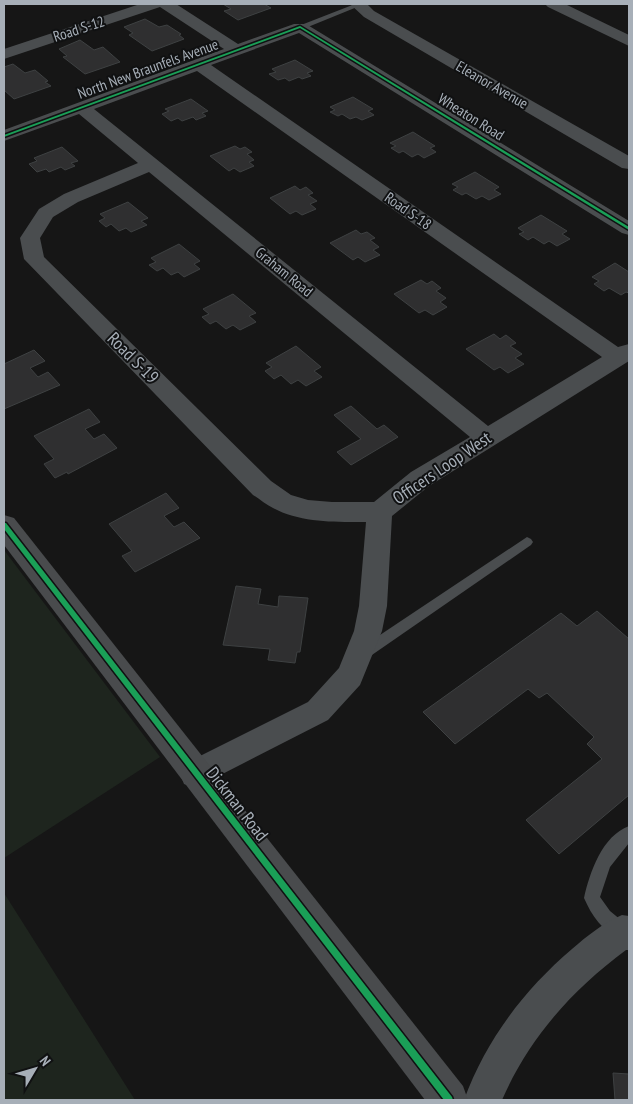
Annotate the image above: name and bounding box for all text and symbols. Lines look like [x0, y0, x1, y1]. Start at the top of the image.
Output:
street label: Road S-12 [51, 11, 107, 46]
street label: North New Braunfels Avenue [75, 34, 221, 103]
street label: Eleanor Avenue [453, 56, 532, 113]
street label: Wheaton Road [435, 89, 508, 144]
street label: Road S-18 [381, 188, 435, 234]
street label: Graham Road [252, 243, 317, 301]
street label: Road S-19 [103, 327, 164, 388]
street label: Officers Loop West [388, 426, 496, 509]
street label: Dickman Road [201, 762, 274, 845]
north arrow [10, 1044, 60, 1094]
text: N [36, 1052, 55, 1070]

